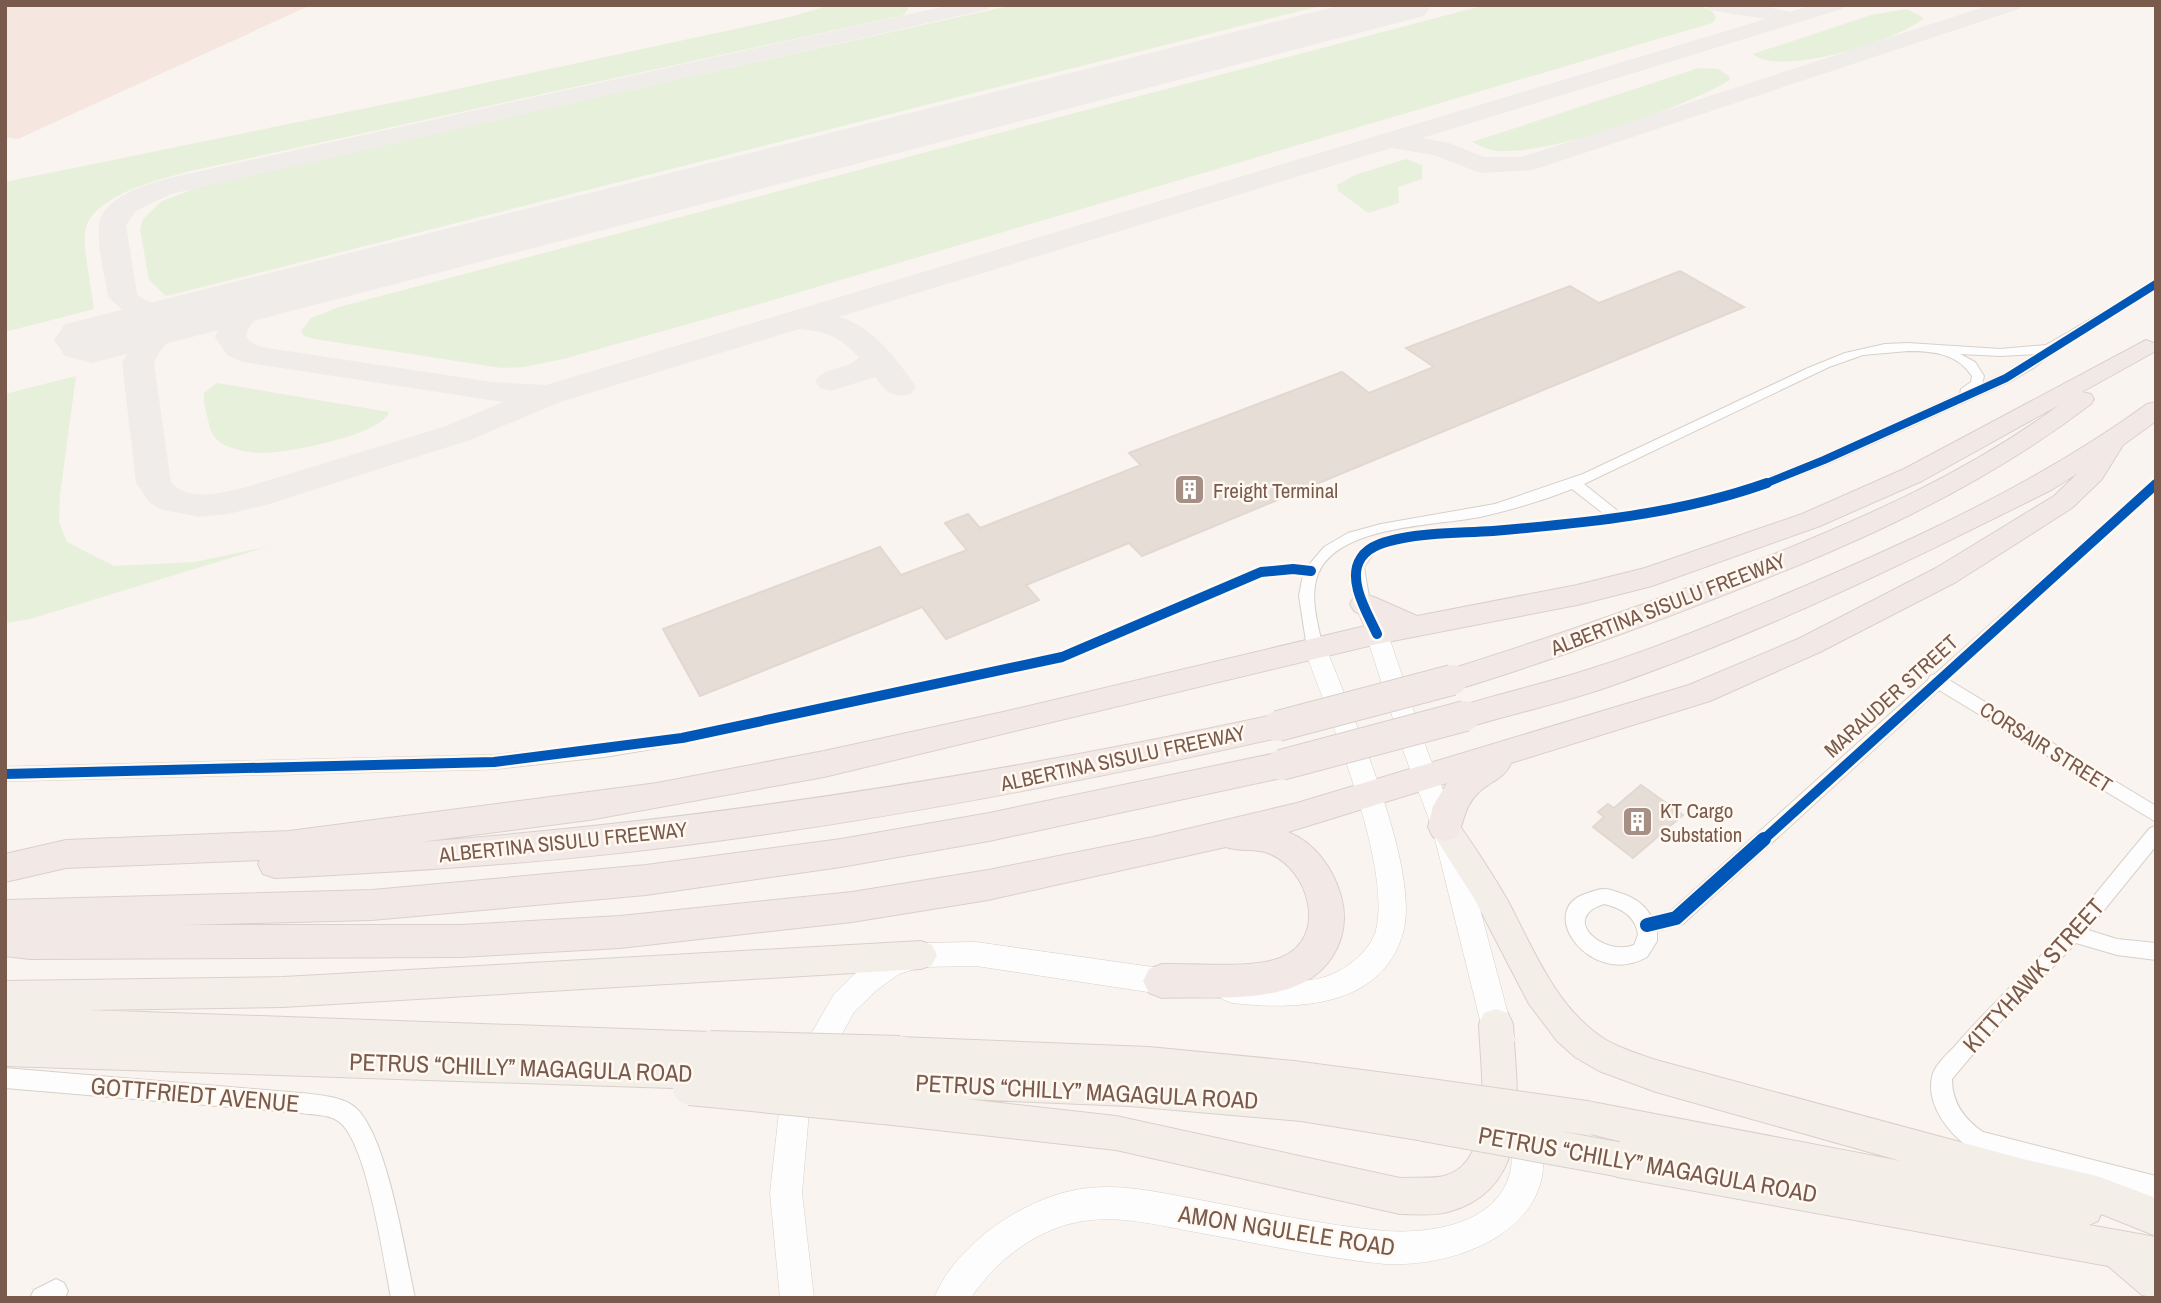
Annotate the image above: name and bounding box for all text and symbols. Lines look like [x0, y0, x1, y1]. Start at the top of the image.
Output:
building icon: Freight Terminal [1173, 473, 1207, 507]
place label: Freight Terminal [1213, 476, 1338, 505]
street label: ALBERTINA SISULU FREEWAY [1545, 546, 1790, 663]
street label: MARAUDER STREET [1818, 628, 1965, 764]
street label: CORSAIR STREET [1974, 695, 2118, 800]
street label: ALBERTINA SISULU FREEWAY [997, 718, 1249, 798]
place label: KT Cargo Substation [1660, 796, 1742, 849]
building icon: KT Cargo Substation [1620, 805, 1654, 839]
street label: ALBERTINA SISULU FREEWAY [436, 814, 689, 870]
street label: KITTYHAWK STREET [1955, 891, 2111, 1059]
street label: PETRUS “CHILLY” MAGAGULA ROAD [349, 1045, 693, 1089]
street label: PETRUS “CHILLY” MAGAGULA ROAD [915, 1066, 1259, 1116]
street label: GOTTFRIEDT AVENUE [89, 1069, 301, 1119]
street label: PETRUS “CHILLY” MAGAGULA ROAD [1476, 1118, 1820, 1210]
street label: AMON NGULELE ROAD [1175, 1197, 1398, 1263]

